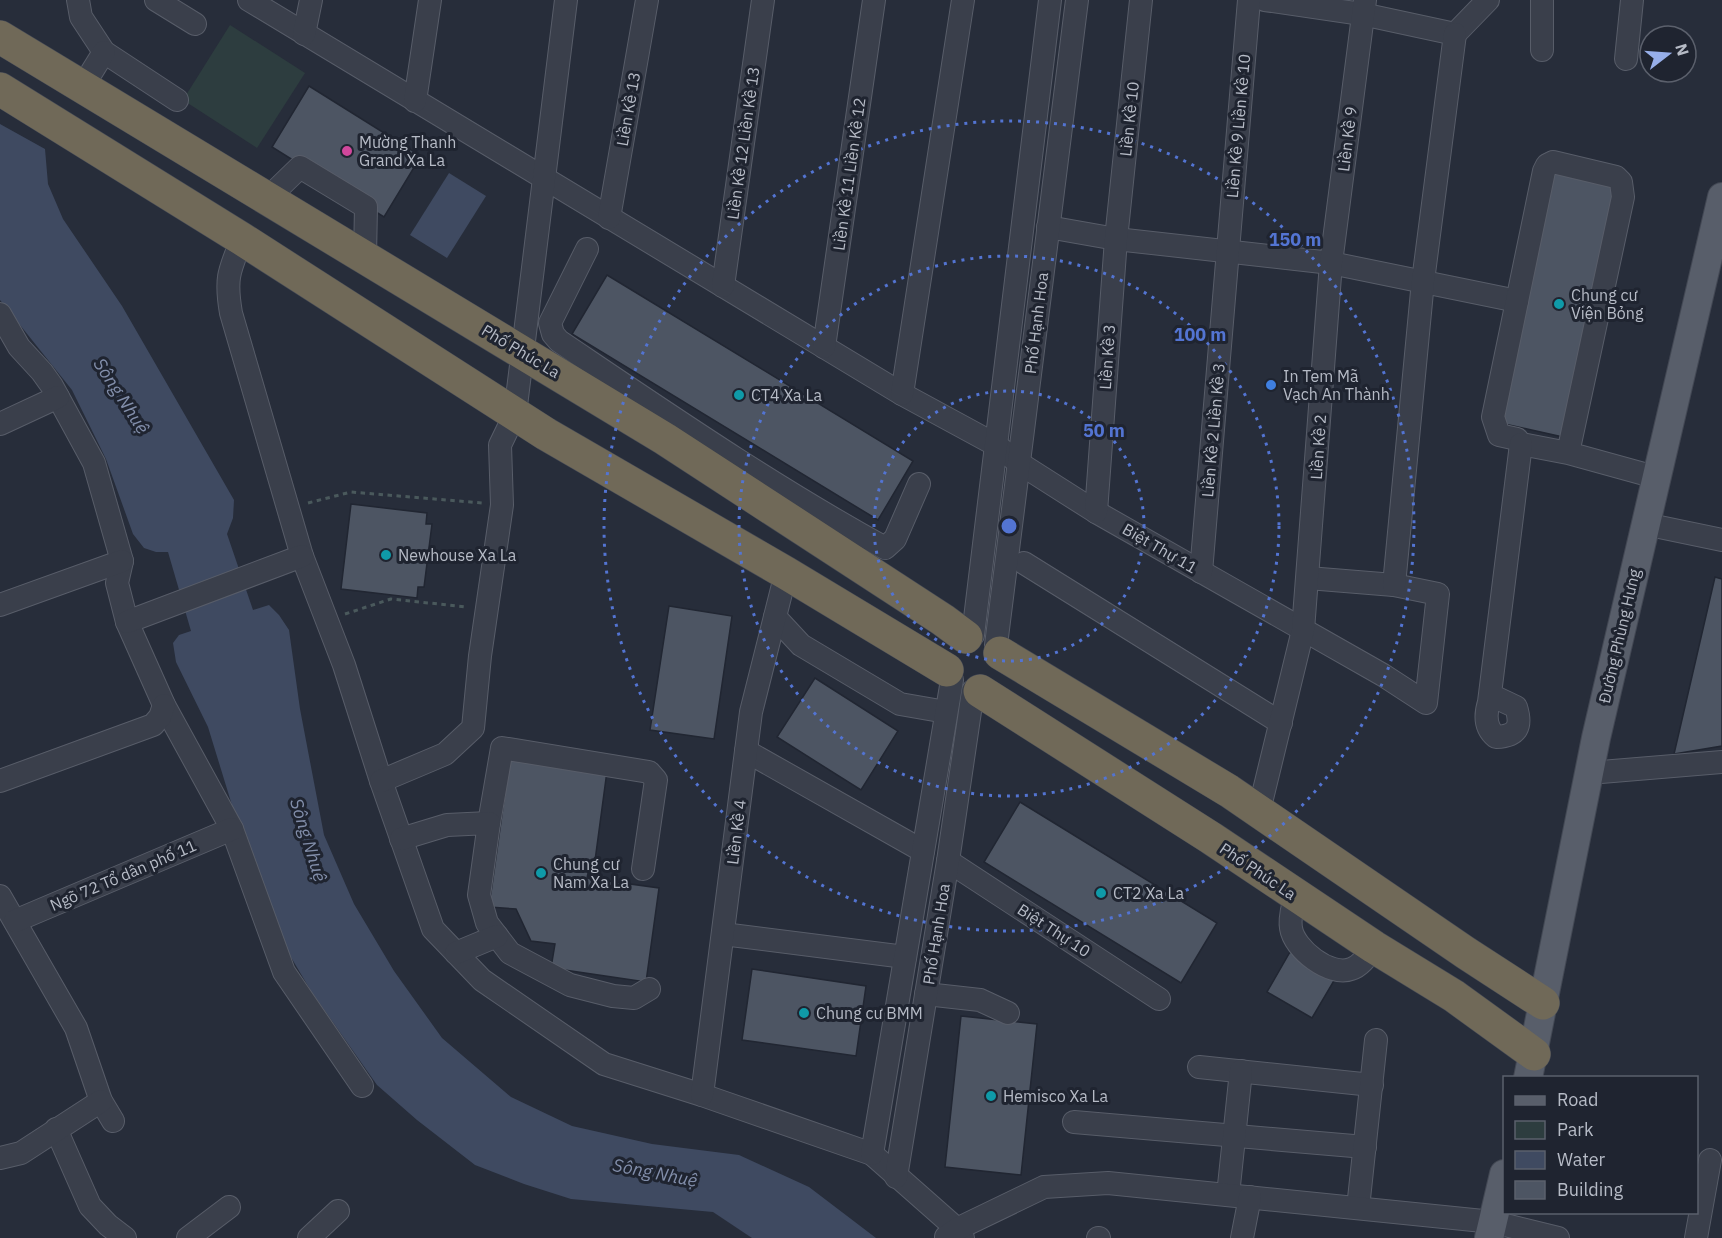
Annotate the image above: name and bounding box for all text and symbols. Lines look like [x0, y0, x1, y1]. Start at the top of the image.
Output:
north arrow [1638, 24, 1698, 84]
text: N [1671, 41, 1694, 58]
street label: Liền Kề 9 Liền Kề 10 [1222, 53, 1254, 199]
street label: Liền Kề 12 Liền Kề 13 [722, 65, 764, 221]
street label: Liền Kề 13 [612, 70, 644, 148]
street label: Liền Kề 10 [1115, 81, 1143, 157]
street label: Liền Kề 11 Liền Kề 12 [828, 96, 870, 252]
street label: Liền Kề 9 [1333, 105, 1361, 173]
place label: Mường Thanh Grand Xa La [359, 132, 456, 170]
marker: Mường Thanh Grand Xa La [340, 144, 354, 158]
text: 150 m [1269, 228, 1321, 251]
street label: Phố Hạnh Hoa [1020, 271, 1052, 375]
place label: Chung cư Viện Bỏng [1571, 285, 1644, 323]
marker: Chung cư Viện Bỏng [1552, 297, 1566, 311]
street label: Phố Phúc La [478, 320, 564, 382]
text: 100 m [1174, 323, 1226, 346]
street label: Liền Kề 3 [1095, 324, 1119, 390]
water label: Sông Nhuệ [88, 354, 154, 438]
street label: Liền Kề 2 Liền Kề 3 [1197, 362, 1229, 498]
place label: In Tem Mã Vạch An Thành [1283, 366, 1390, 404]
marker: In Tem Mã Vạch An Thành [1264, 378, 1278, 392]
place label: CT4 Xa La [751, 385, 822, 405]
marker: CT4 Xa La [732, 388, 746, 402]
street label: Liền Kề 2 [1306, 414, 1330, 480]
text: 50 m [1083, 419, 1125, 442]
centre of rings [999, 516, 1019, 536]
street label: Biệt Thự 11 [1119, 519, 1201, 577]
place label: Newhouse Xa La [398, 545, 517, 565]
marker: Newhouse Xa La [379, 548, 393, 562]
street label: Đường Phùng Hưng [1594, 566, 1644, 705]
water label: Sông Nhuệ [285, 796, 332, 884]
street label: Liền Kề 4 [722, 798, 750, 866]
street label: Ngõ 72 Tổ dân phố 11 [47, 835, 199, 915]
street label: Phố Phúc La [1216, 838, 1300, 904]
place label: Chung cư Nam Xa La [553, 854, 630, 892]
marker: Chung cư Nam Xa La [534, 866, 548, 880]
street label: Phố Hạnh Hoa [918, 882, 954, 986]
place label: CT2 Xa La [1113, 883, 1184, 903]
marker: CT2 Xa La [1094, 886, 1108, 900]
street label: Biệt Thự 10 [1014, 899, 1094, 961]
place label: Chung cư BMM [816, 1003, 923, 1023]
marker: Chung cư BMM [797, 1006, 811, 1020]
legend [1503, 1076, 1698, 1214]
place label: Hemisco Xa La [1003, 1086, 1109, 1106]
text: Road [1557, 1088, 1598, 1111]
marker: Hemisco Xa La [984, 1089, 998, 1103]
text: Park [1557, 1118, 1594, 1141]
text: Water [1557, 1148, 1606, 1171]
water label: Sông Nhuệ [611, 1153, 699, 1192]
text: Building [1557, 1178, 1624, 1201]

